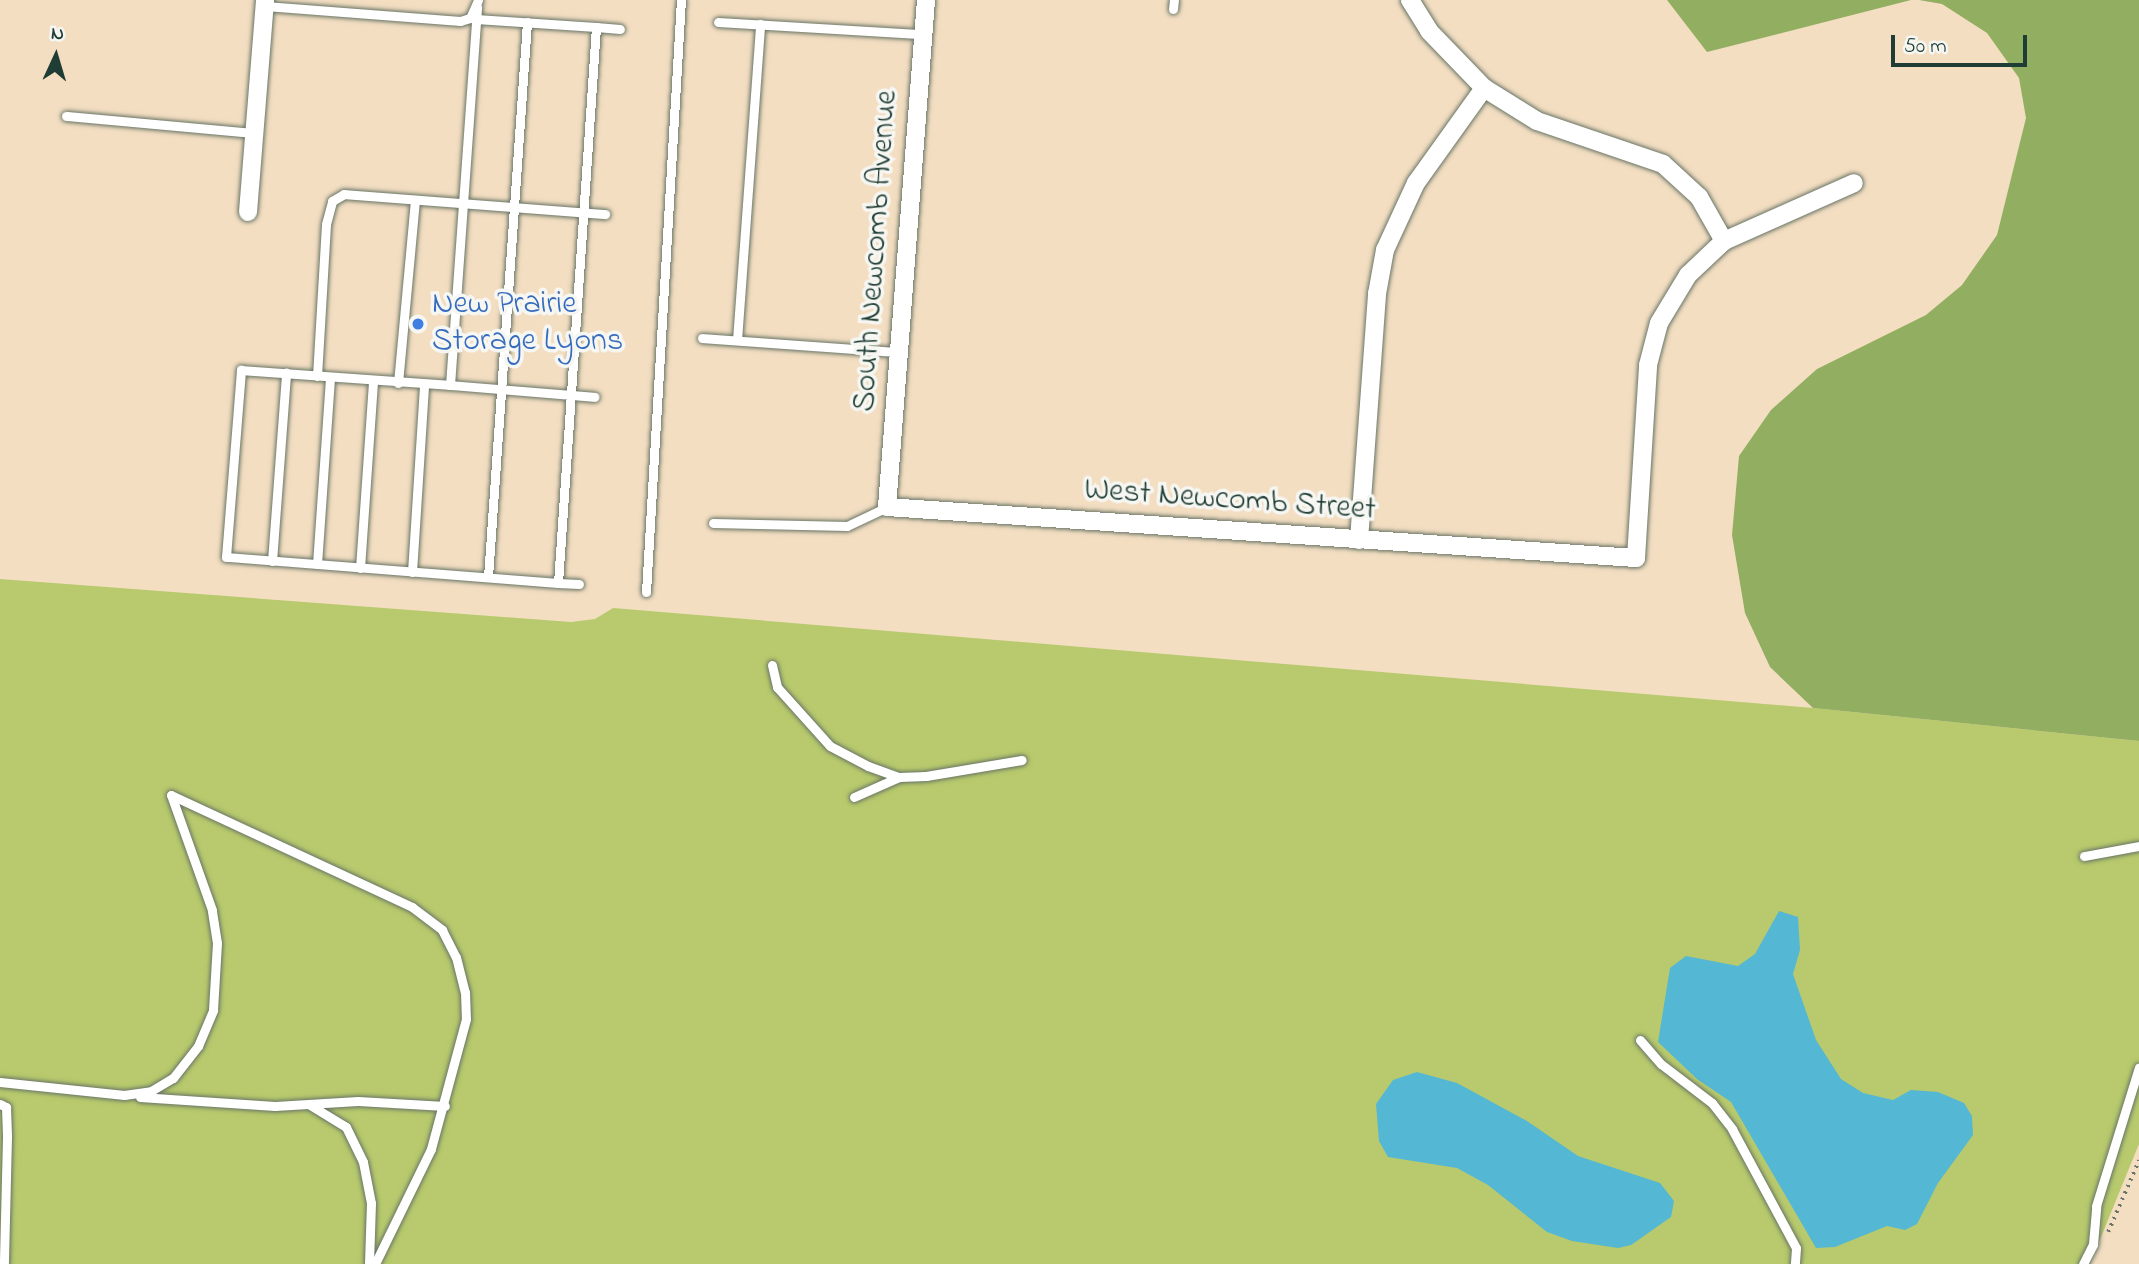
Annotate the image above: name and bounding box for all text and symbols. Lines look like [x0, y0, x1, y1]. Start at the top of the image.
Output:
north arrow [21, 21, 91, 91]
text: N [50, 21, 65, 48]
scale bar [1894, 21, 2030, 65]
text: 50 m [1904, 32, 1947, 62]
street label: South Newcomb Avenue [847, 89, 907, 413]
place label: New Prairie Storage Lyons [432, 287, 623, 362]
marker: New Prairie Storage Lyons [410, 316, 426, 332]
street label: West Newcomb Street [1083, 472, 1377, 530]

